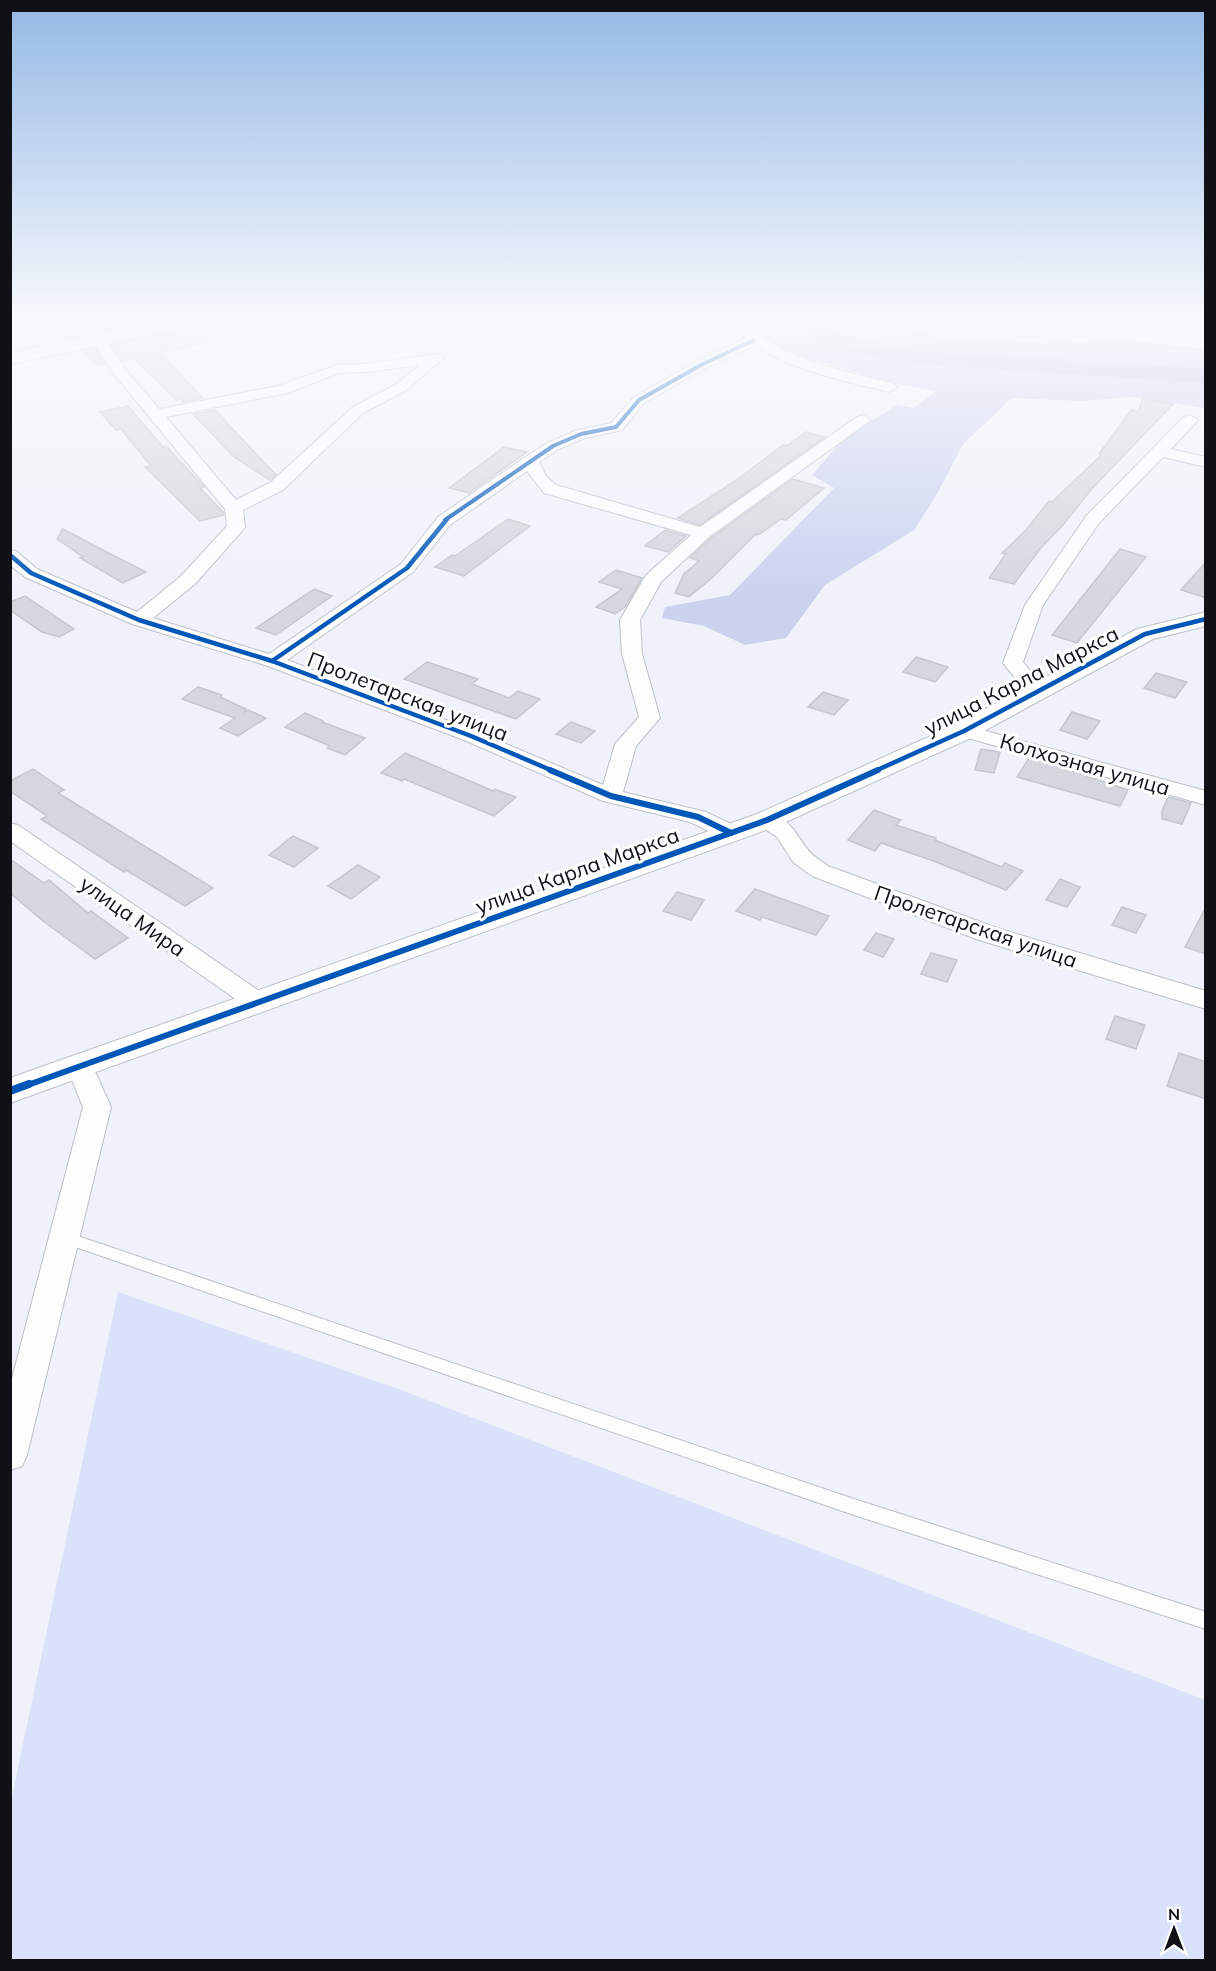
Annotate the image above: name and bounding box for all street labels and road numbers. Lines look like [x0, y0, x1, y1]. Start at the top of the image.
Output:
street label: улица Карла Маркса [919, 620, 1123, 740]
street label: Пролетарская улица [304, 646, 512, 746]
street label: Колхозная улица [997, 727, 1173, 801]
street label: улица Карла Маркса [472, 821, 682, 919]
street label: улица Мира [75, 870, 191, 962]
street label: Пролетарская улица [871, 879, 1081, 973]

